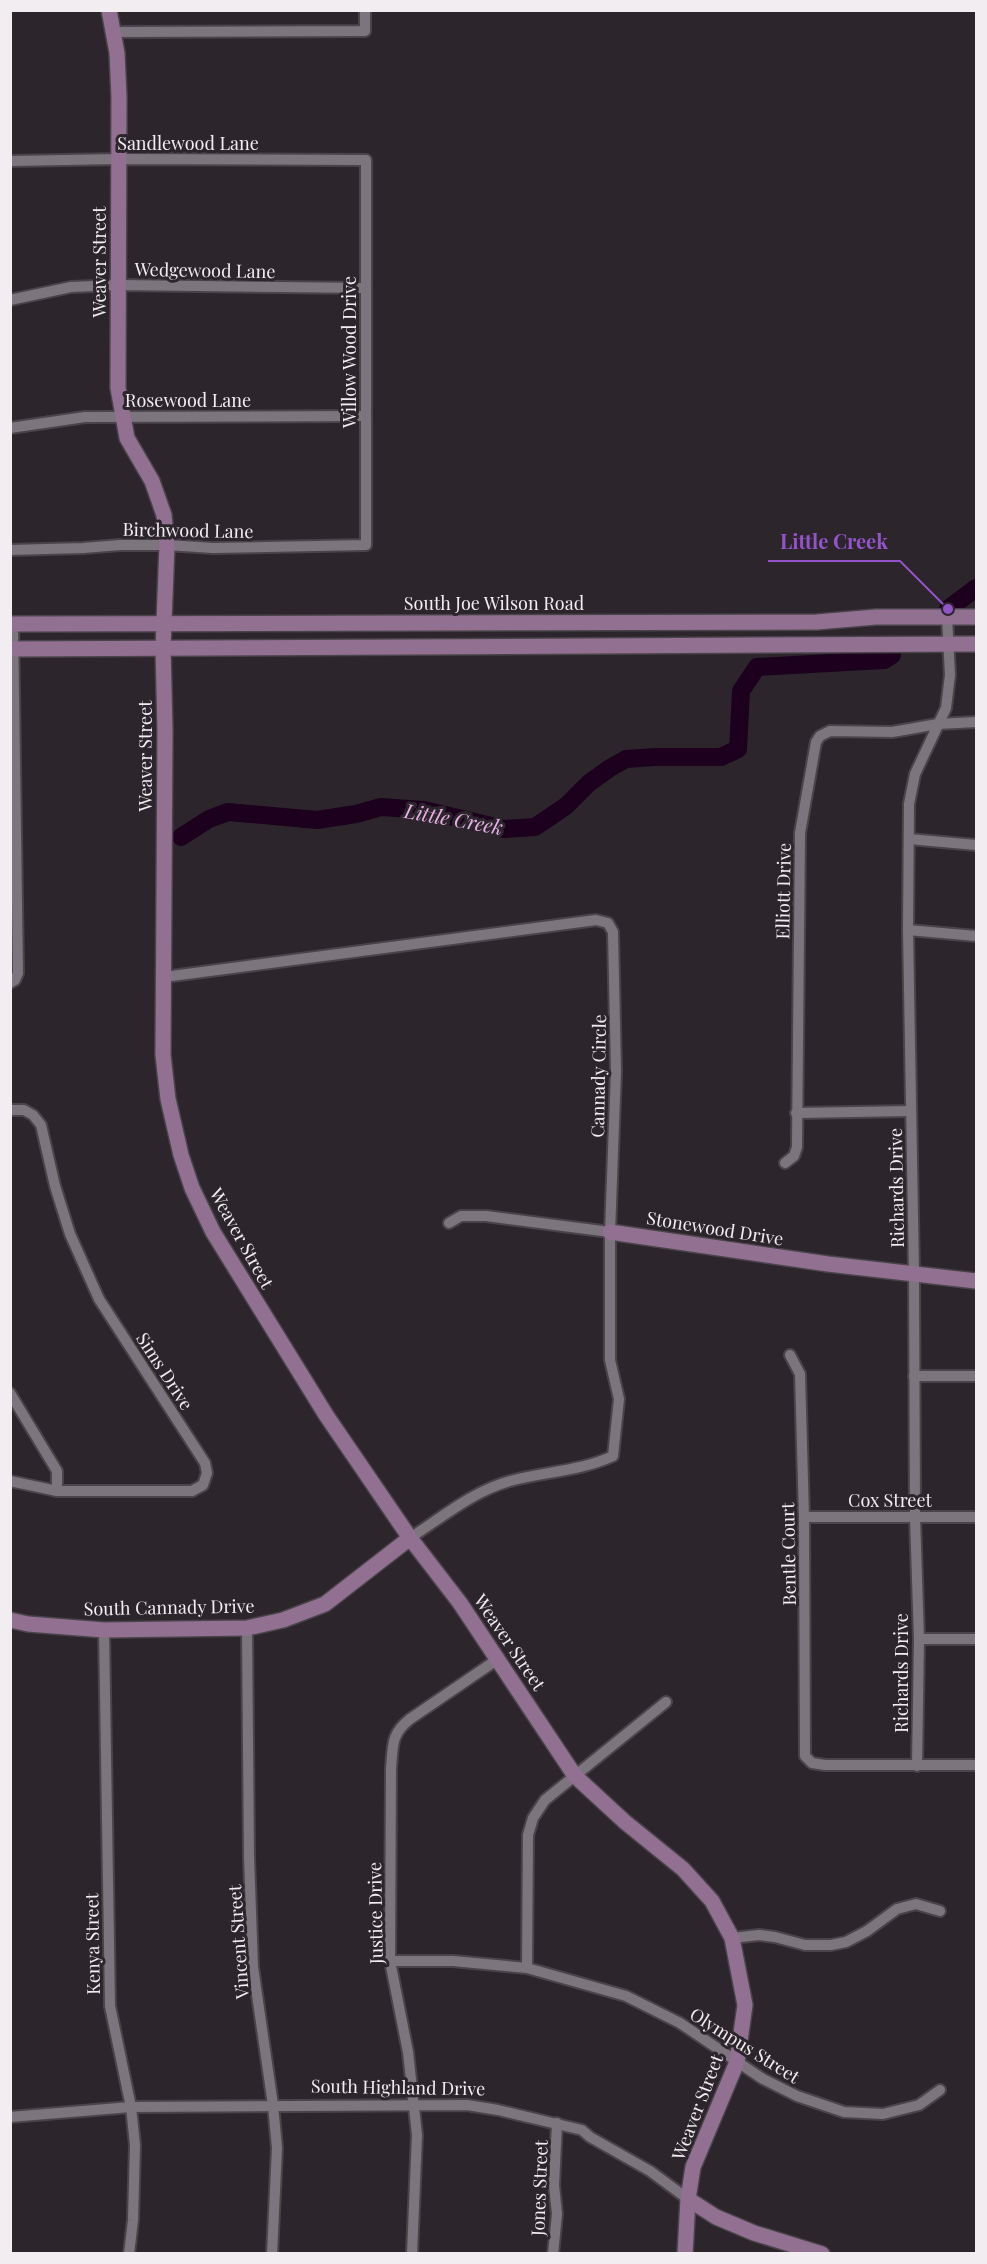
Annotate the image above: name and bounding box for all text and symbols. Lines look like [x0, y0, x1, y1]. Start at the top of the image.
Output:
street label: Sandlewood Lane [117, 131, 259, 155]
street label: Weaver Street [87, 206, 111, 319]
street label: Wedgewood Lane [133, 257, 276, 283]
street label: Willow Wood Drive [337, 276, 361, 429]
street label: Rosewood Lane [125, 388, 251, 412]
street label: Birchwood Lane [122, 517, 254, 543]
callout: Little Creek [768, 523, 900, 561]
text: Little Creek [780, 527, 888, 554]
street label: South Joe Wilson Road [404, 591, 585, 615]
street label: Weaver Street [133, 700, 157, 813]
water label: Little Creek [402, 796, 505, 840]
street label: Elliott Drive [770, 842, 796, 940]
street label: Cannady Circle [585, 1014, 611, 1138]
street label: Richards Drive [883, 1128, 909, 1248]
street label: Weaver Street [204, 1183, 280, 1293]
street label: Stonewood Drive [645, 1205, 785, 1251]
street label: Sims Drive [131, 1328, 199, 1414]
street label: Cox Street [848, 1488, 933, 1512]
street label: Bentle Court [775, 1502, 801, 1606]
street label: Weaver Street [468, 1588, 551, 1695]
street label: South Cannady Drive [83, 1594, 255, 1620]
street label: Richards Drive [889, 1613, 913, 1733]
street label: Justice Drive [362, 1862, 388, 1965]
street label: Vincent Street [222, 1884, 254, 2001]
street label: Kenya Street [79, 1892, 105, 1995]
street label: Olympus Street [686, 2002, 805, 2089]
street label: Weaver Street [666, 2050, 728, 2164]
street label: South Highland Drive [311, 2073, 485, 2101]
street label: Jones Street [525, 2139, 553, 2237]

